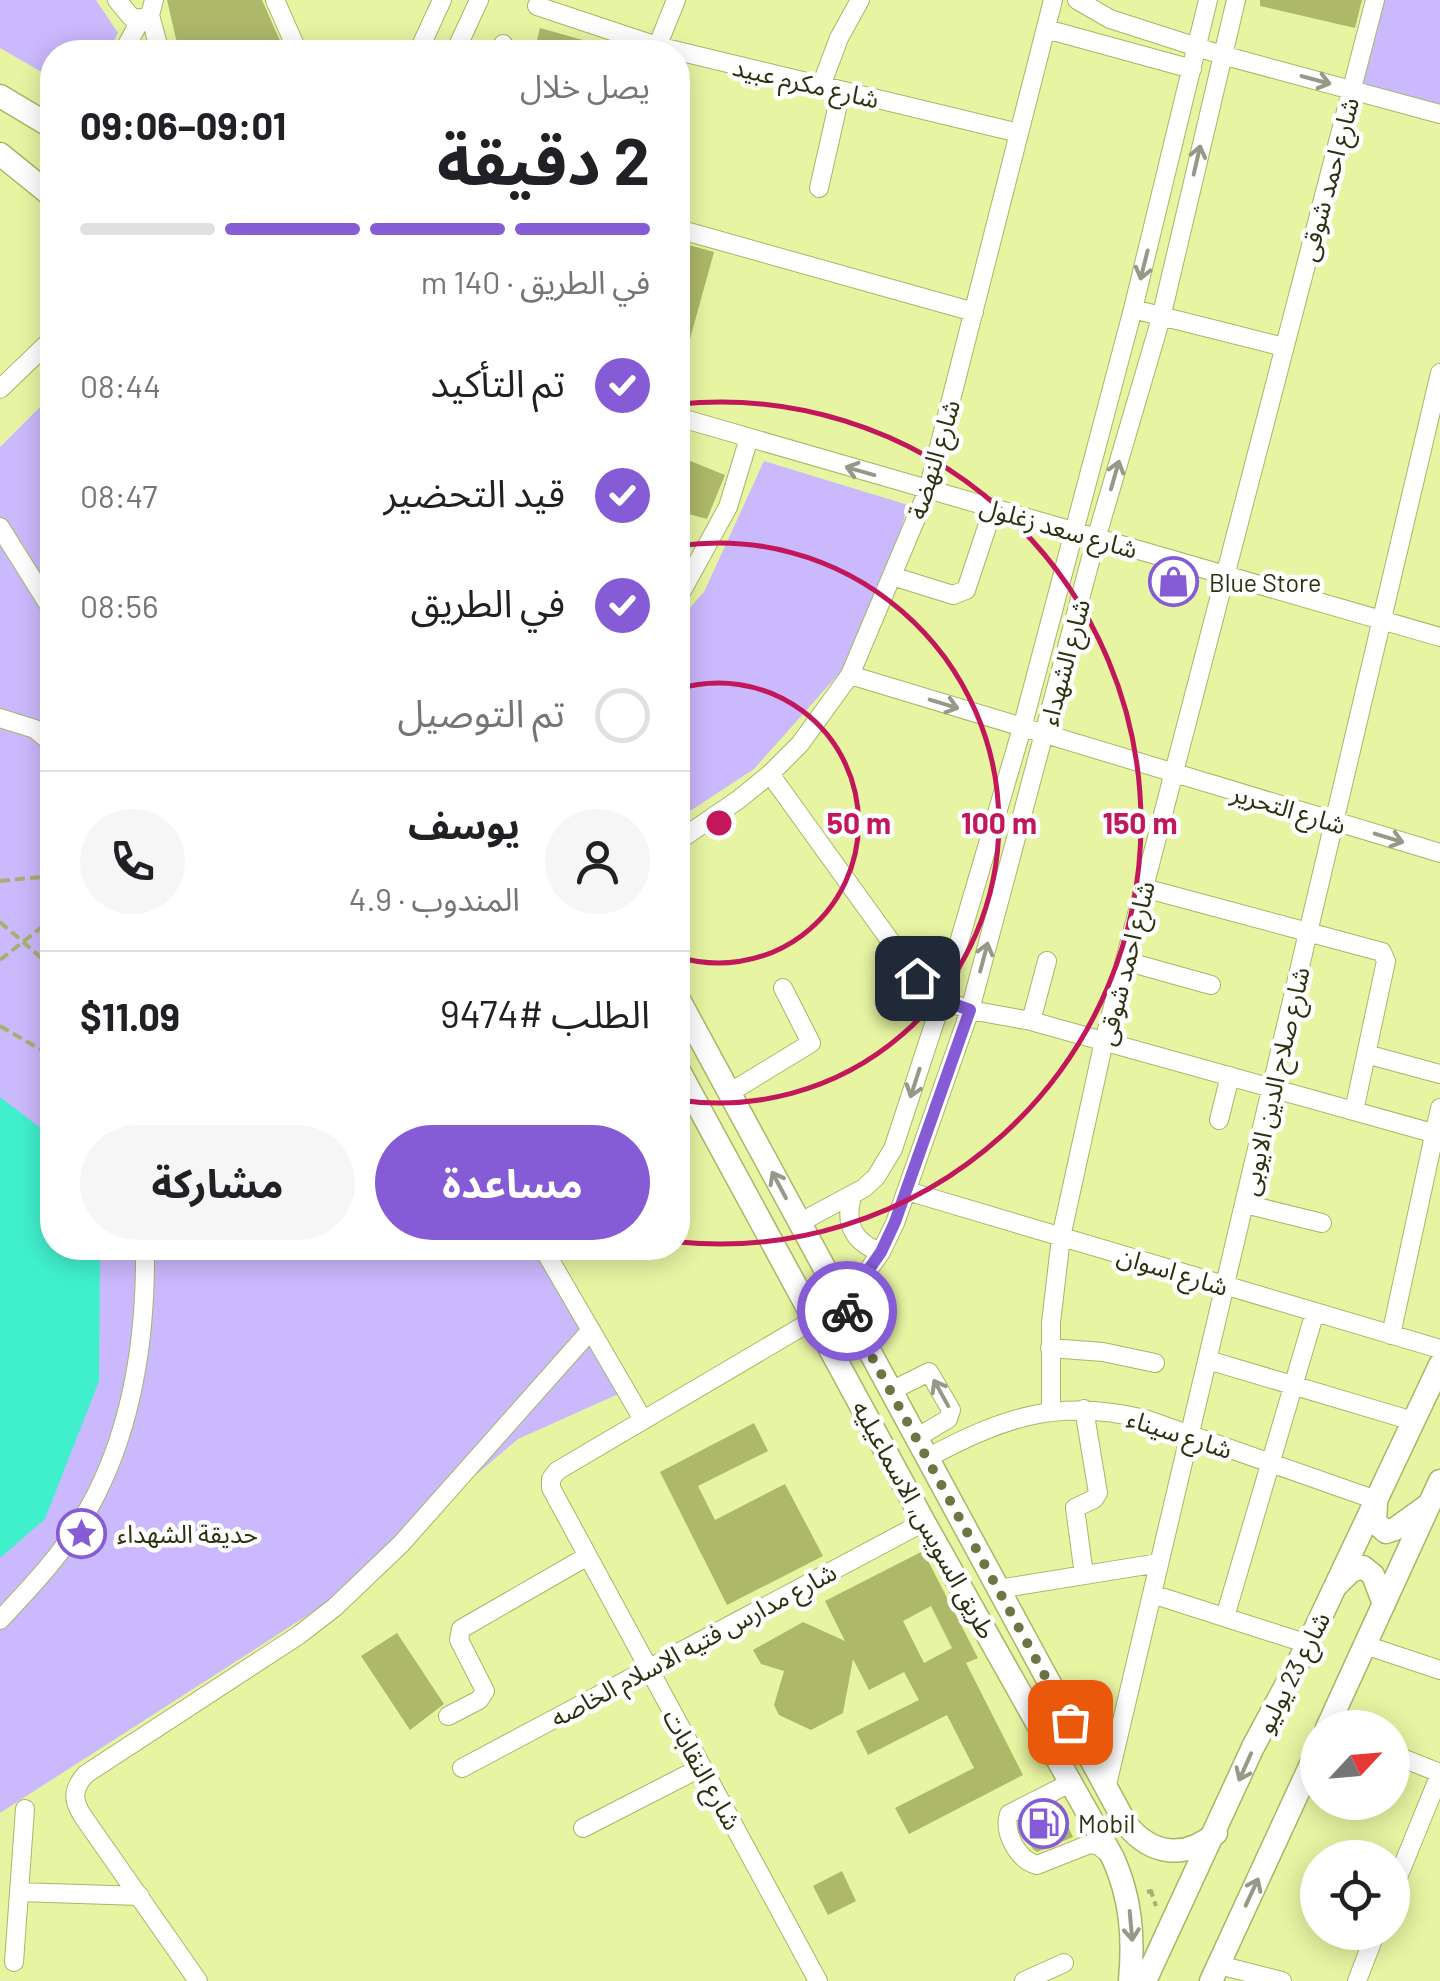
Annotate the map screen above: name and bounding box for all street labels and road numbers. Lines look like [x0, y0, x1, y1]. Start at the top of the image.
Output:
street label: شارع مكرم عبيد [729, 51, 882, 119]
street label: شارع احمد شوقى [1292, 94, 1369, 265]
street label: شارع النهضة [901, 396, 970, 524]
street label: شارع سعد زغلول [975, 490, 1141, 569]
street label: شارع الشهداء [1033, 596, 1100, 730]
street label: شارع التحرير [1226, 776, 1350, 844]
street label: شارع احمد شوقى [1090, 878, 1165, 1049]
street label: شارع صلاح الدين الايوبى [1233, 964, 1320, 1199]
street label: شارع اسوان [1113, 1239, 1232, 1306]
street label: طريق السويس, الاسماعيليه [845, 1395, 1003, 1644]
street label: شارع سيناء [1122, 1402, 1236, 1469]
street label: شارع مدارس فتيه الاسلام الخاصه [545, 1556, 844, 1737]
street label: شارع 23 يوليو [1249, 1606, 1340, 1740]
street label: شارع النقابات [653, 1703, 748, 1837]

